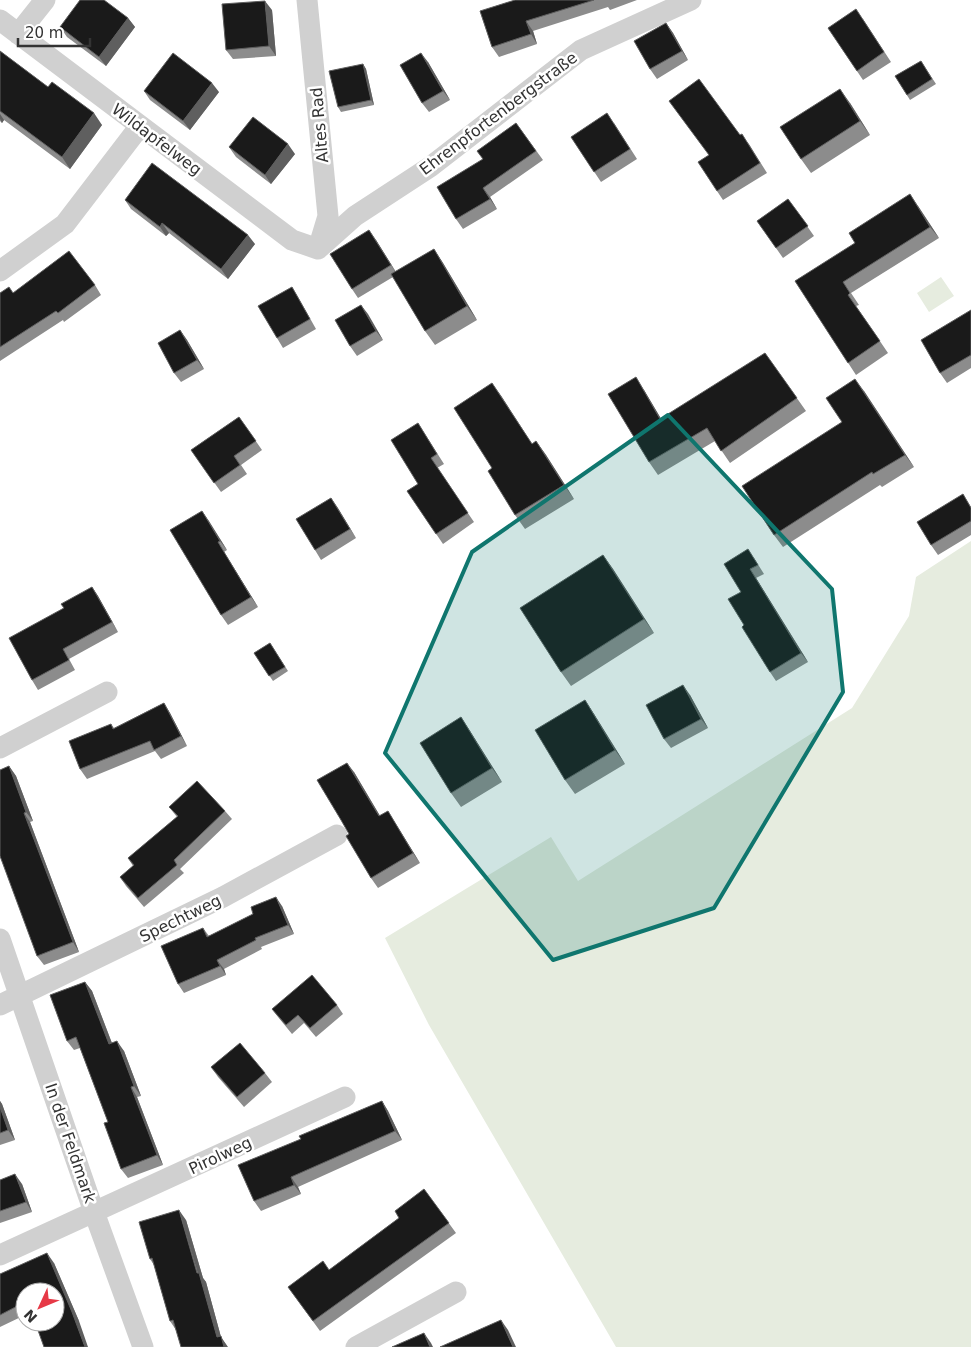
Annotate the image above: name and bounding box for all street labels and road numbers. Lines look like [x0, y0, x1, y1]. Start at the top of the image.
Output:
street label: Ehrenpfortenbergstraße [416, 48, 581, 179]
street label: Altes Rad [307, 86, 332, 163]
street label: Wildapfelweg [108, 99, 205, 179]
street label: Spechtweg [136, 891, 224, 946]
street label: In der Feldmark [41, 1081, 100, 1206]
street label: Pirolweg [186, 1133, 255, 1178]

